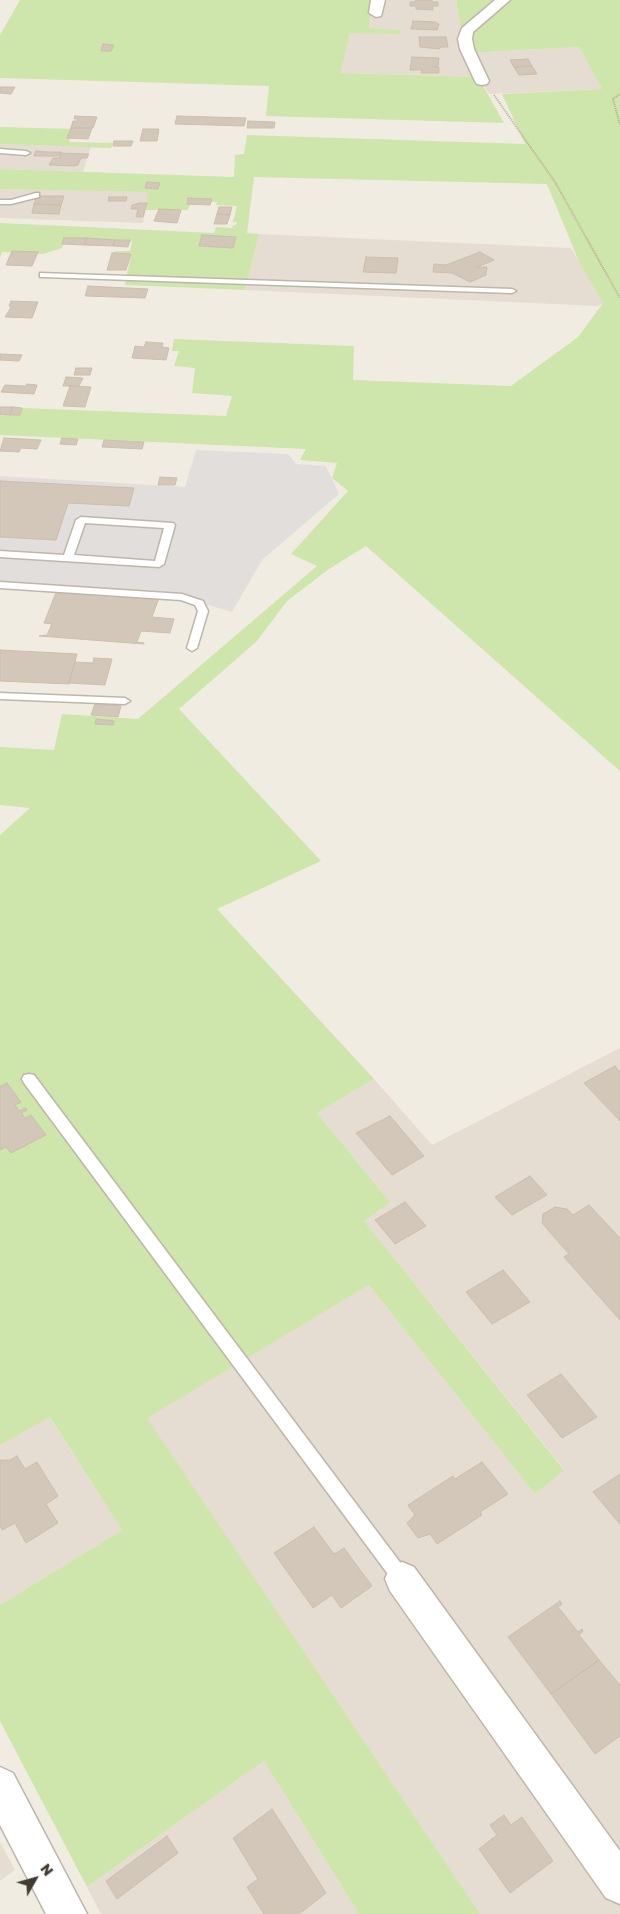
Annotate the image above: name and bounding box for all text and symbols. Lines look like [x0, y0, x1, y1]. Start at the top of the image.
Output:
north arrow [10, 1854, 60, 1904]
text: N [37, 1860, 57, 1879]

